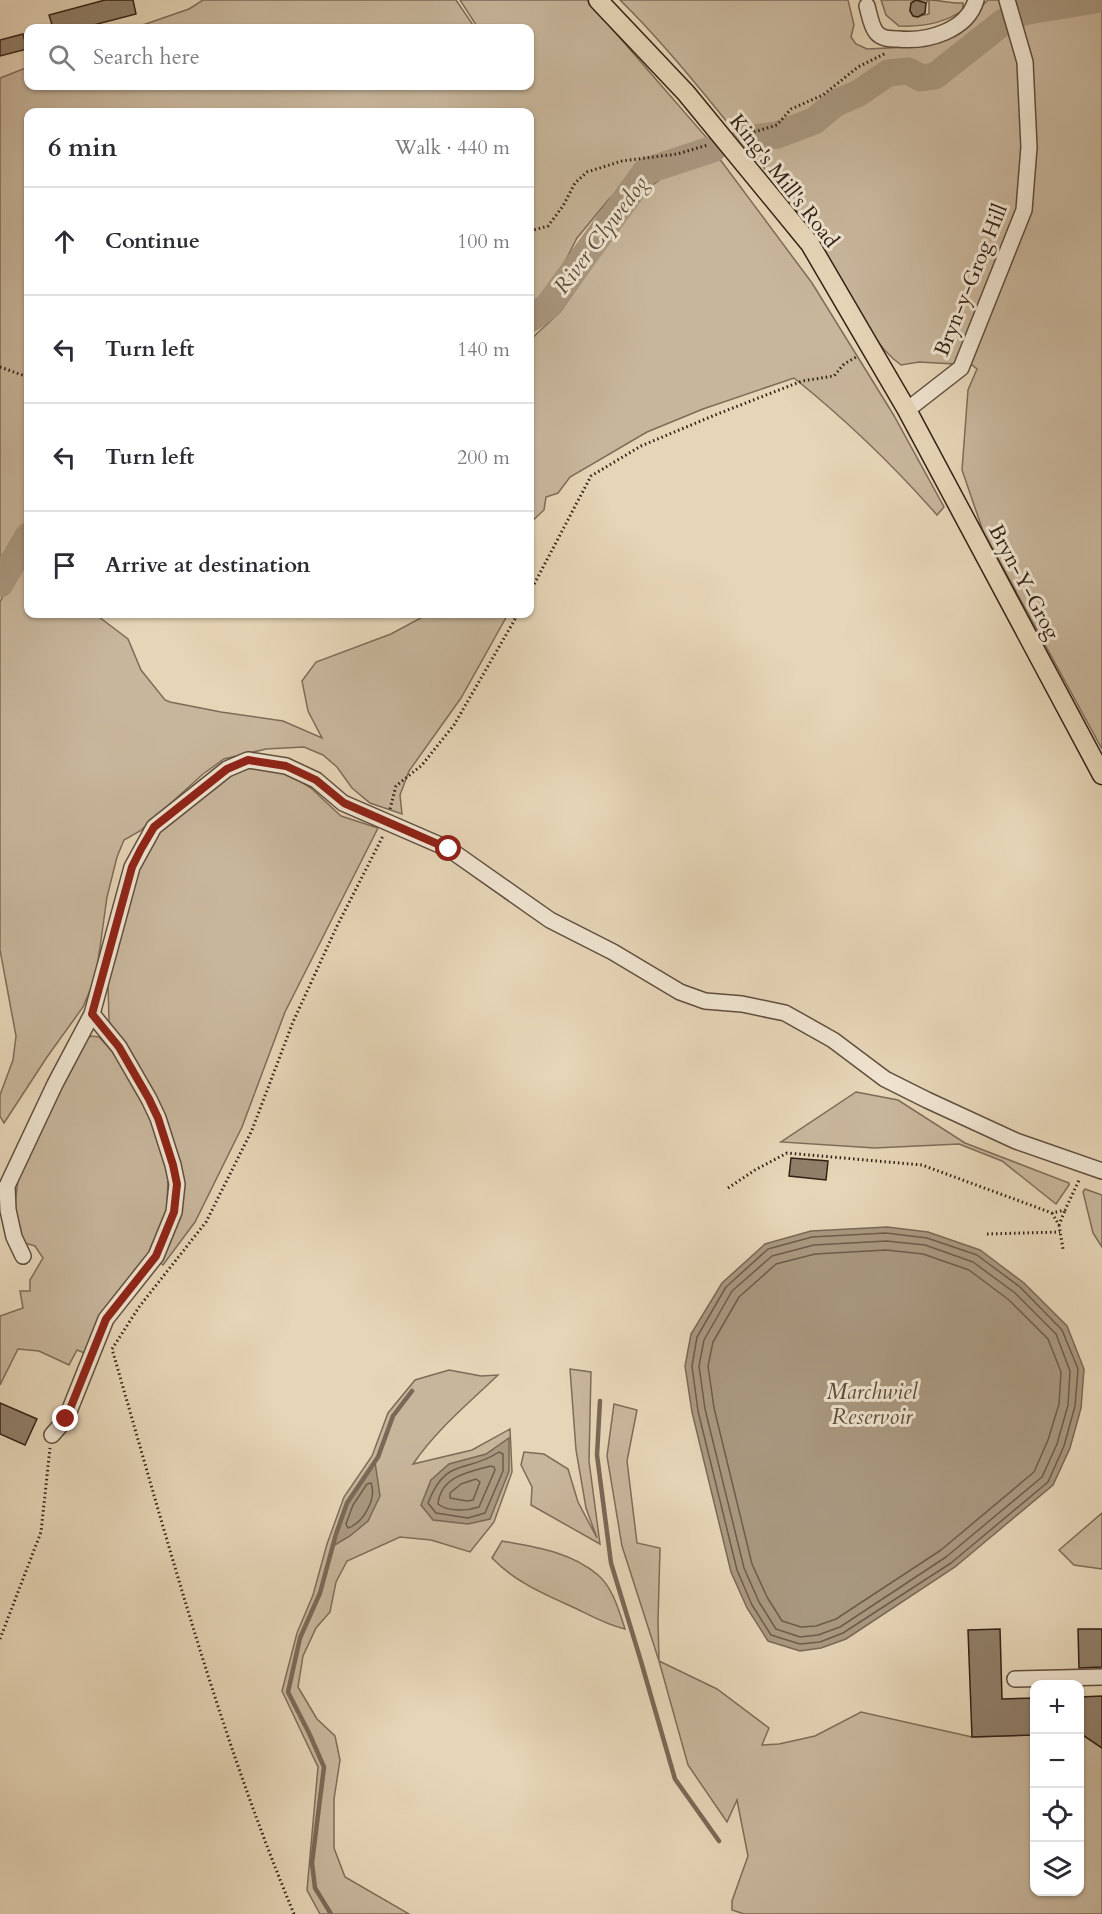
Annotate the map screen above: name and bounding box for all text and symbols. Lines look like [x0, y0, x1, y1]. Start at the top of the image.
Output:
search box [24, 24, 534, 90]
icon: search [45, 41, 78, 74]
text: Search here [93, 42, 200, 72]
street label: King's Mill's Road [723, 108, 845, 254]
text: 6 min [48, 130, 117, 165]
text: Walk · 440 m [395, 134, 510, 161]
water label: River Clywedog [547, 170, 655, 300]
street label: Bryn-y-Grog Hill [927, 199, 1015, 361]
icon: ahead [48, 225, 81, 258]
text: Continue [105, 226, 200, 256]
text: 100 m [457, 228, 510, 255]
icon: left [48, 333, 81, 366]
text: Turn left [105, 334, 194, 364]
text: 140 m [457, 336, 510, 363]
icon: left [48, 441, 81, 474]
text: Turn left [105, 442, 194, 472]
text: 200 m [457, 444, 510, 471]
street label: Bryn-Y-Grog [981, 519, 1067, 645]
icon: arrive [48, 549, 81, 582]
text: Arrive at destination [105, 550, 310, 580]
route start [435, 835, 461, 861]
water label: Marchwiel Reservoir [827, 1377, 918, 1432]
route end [52, 1405, 78, 1431]
map controls [1030, 1680, 1084, 1896]
button: + [1030, 1680, 1084, 1734]
button: − [1030, 1734, 1084, 1788]
button: locate [1030, 1788, 1084, 1842]
button: layers [1030, 1842, 1084, 1896]

